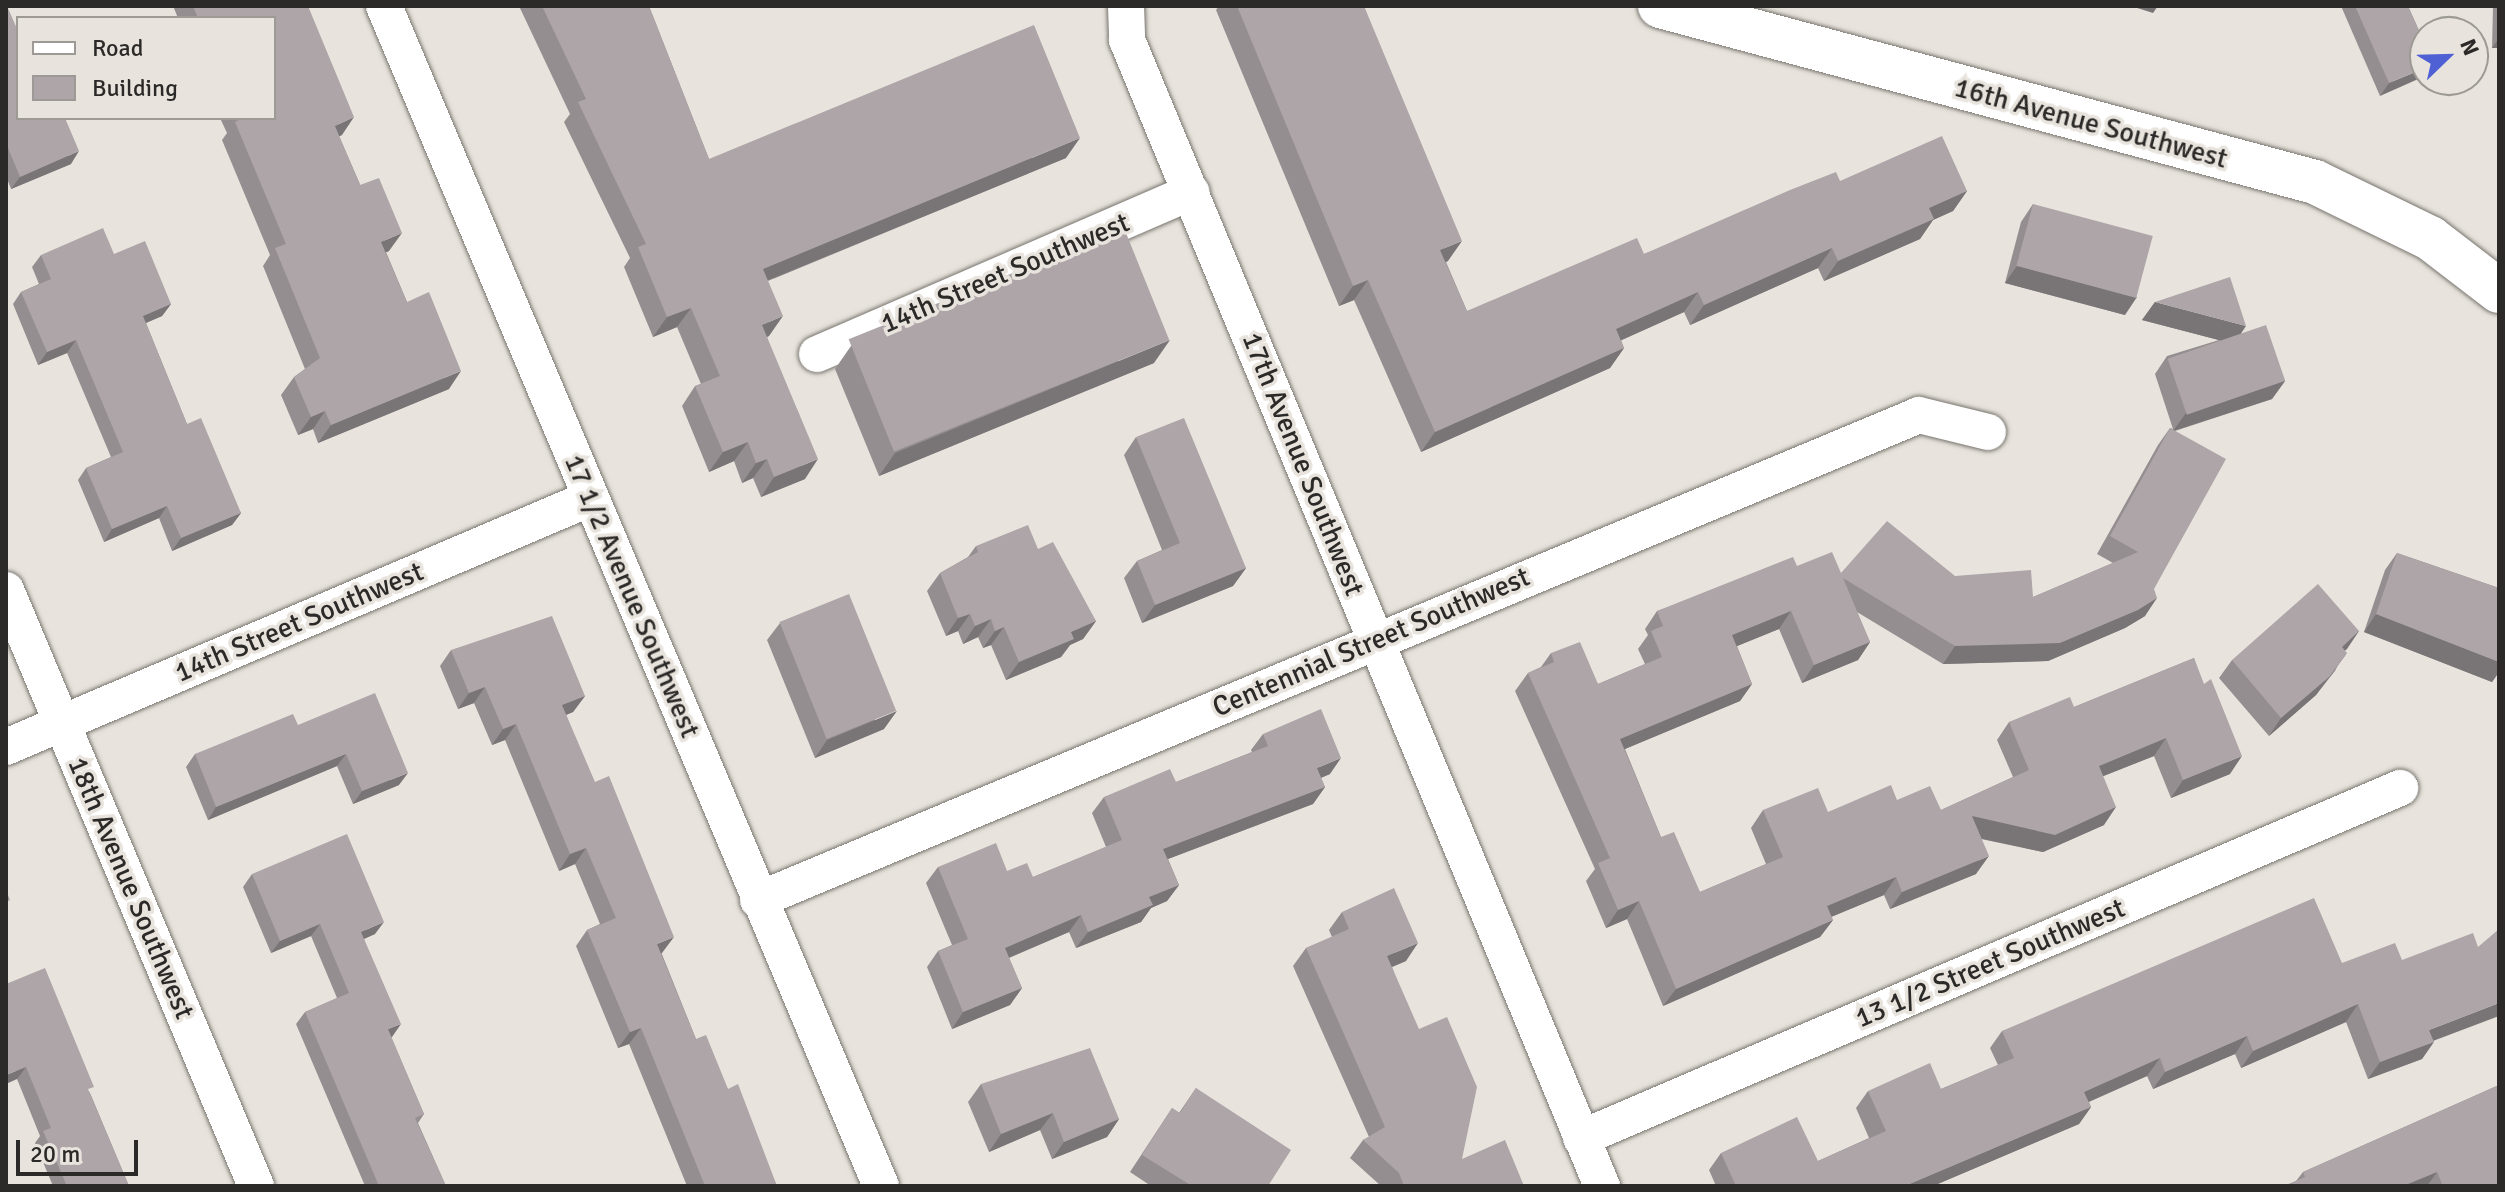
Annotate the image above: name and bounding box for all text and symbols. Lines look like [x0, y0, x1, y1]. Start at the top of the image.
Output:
legend [16, 16, 276, 120]
north arrow [2409, 16, 2489, 96]
text: Road [92, 33, 143, 63]
text: N [2454, 35, 2485, 60]
street label: 16th Avenue Southwest [1951, 70, 2231, 176]
text: Building [92, 73, 178, 103]
street label: 14th Street Southwest [876, 205, 1134, 341]
street label: 17th Avenue Southwest [1235, 327, 1371, 601]
street label: 17 1/2 Avenue Southwest [557, 449, 707, 743]
street label: 14th Street Southwest [170, 554, 428, 690]
street label: Centennial Street Southwest [1207, 560, 1535, 724]
street label: 18th Avenue Southwest [61, 752, 201, 1024]
street label: 13 1/2 Street Southwest [1850, 891, 2130, 1035]
scale bar [20, 1124, 142, 1174]
text: 20 m [30, 1139, 80, 1169]

